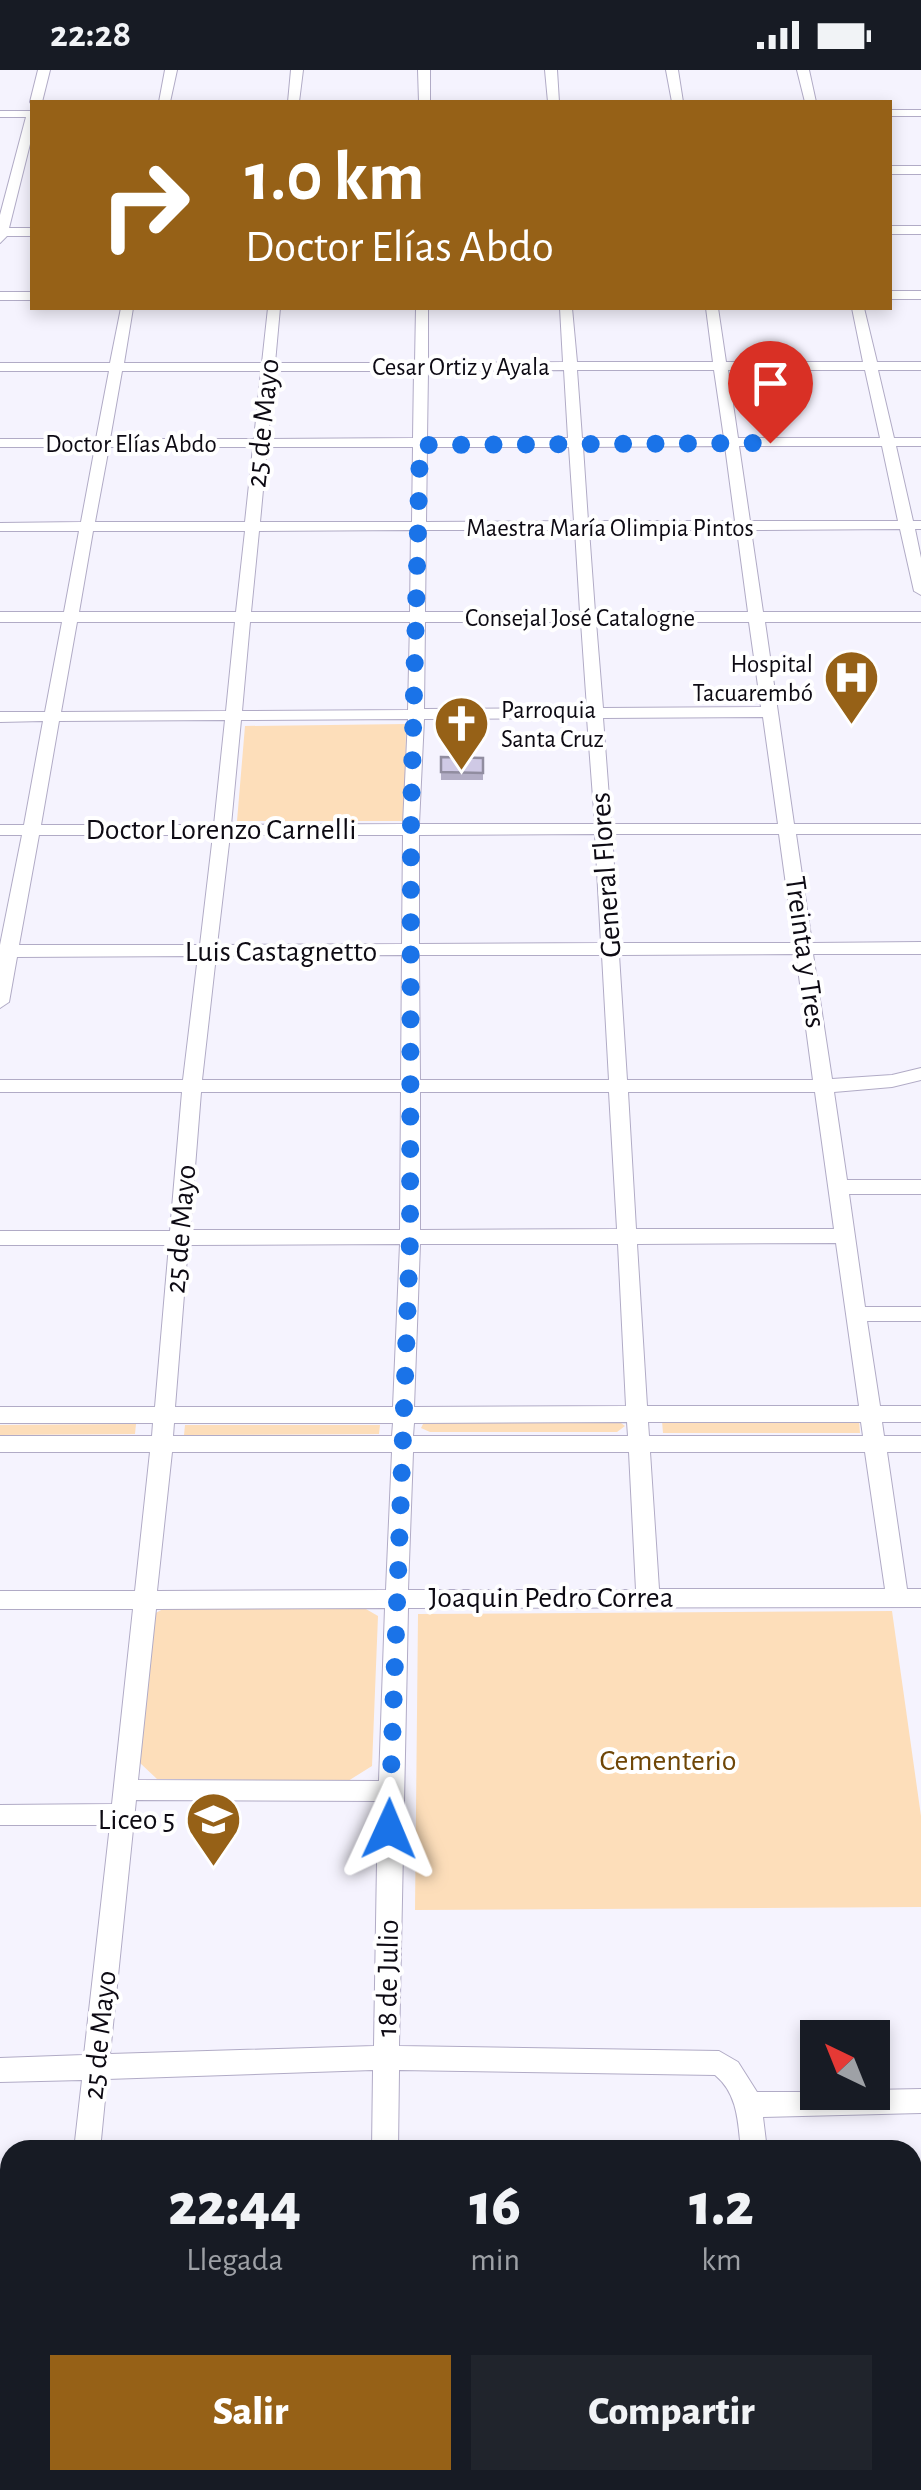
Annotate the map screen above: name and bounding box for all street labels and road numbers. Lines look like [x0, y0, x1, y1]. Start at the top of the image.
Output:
street label: Cesar Ortiz y Ayala [372, 355, 550, 380]
street label: 25 de Mayo [241, 357, 285, 489]
street label: Doctor Elías Abdo [45, 432, 217, 457]
street label: Maestra María Olimpia Pintos [466, 516, 754, 541]
street label: Consejal José Catalogne [465, 606, 695, 631]
street label: General Flores [585, 791, 627, 959]
street label: Doctor Lorenzo Carnelli [85, 815, 357, 845]
street label: Treinta y Tres [780, 875, 830, 1030]
street label: Luis Castagnetto [185, 937, 377, 967]
street label: 25 de Mayo [160, 1163, 202, 1295]
street label: Joaquin Pedro Correa [428, 1583, 674, 1613]
street label: 18 de Julio [372, 1919, 404, 2037]
street label: 25 de Mayo [78, 1969, 122, 2101]

